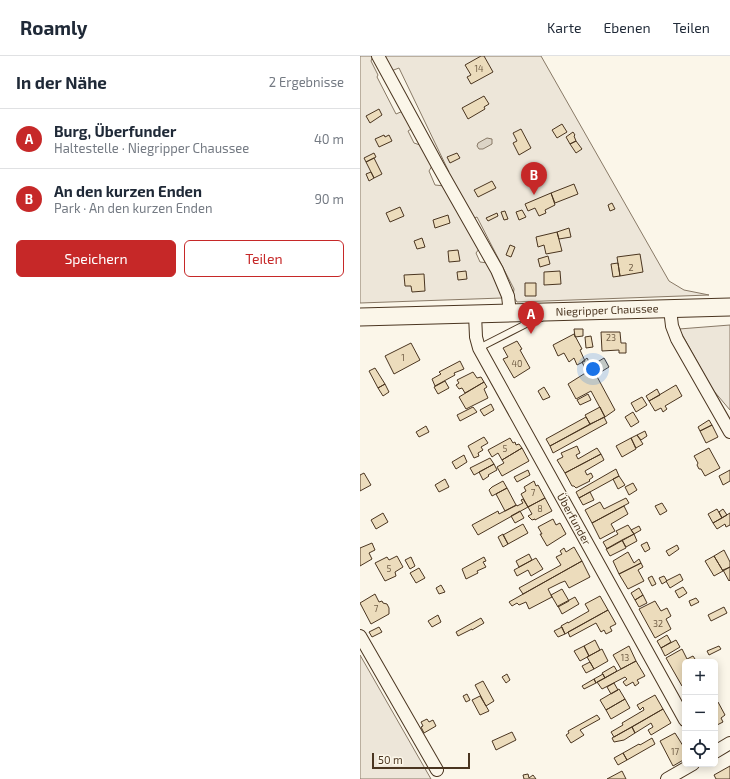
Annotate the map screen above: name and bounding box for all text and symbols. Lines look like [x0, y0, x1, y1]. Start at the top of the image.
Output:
text: Roamly [20, 16, 87, 39]
text: Karte [547, 19, 582, 36]
text: Ebenen [604, 19, 651, 36]
text: Teilen [673, 19, 710, 36]
house number: 14 [474, 63, 484, 74]
text: In der Nähe [16, 72, 107, 92]
text: 2 Ergebnisse [269, 74, 344, 90]
text: Burg, Überfunder [54, 122, 176, 140]
text: A [25, 131, 33, 147]
text: 40 m [314, 131, 344, 147]
text: Haltestelle · Niegripper Chaussee [54, 140, 249, 156]
pin: B [521, 162, 547, 195]
text: An den kurzen Enden [54, 182, 202, 200]
text: B [25, 191, 33, 207]
text: 90 m [314, 191, 344, 207]
text: Park · An den kurzen Enden [54, 200, 213, 216]
button: Speichern [16, 240, 176, 277]
button: Teilen [184, 240, 344, 277]
house number: 2 [628, 262, 634, 273]
pin: A [518, 301, 544, 334]
street label: Niegripper Chaussee [555, 301, 659, 318]
house number: 23 [606, 332, 616, 343]
house number: 1 [401, 352, 405, 363]
house number: 40 [512, 358, 522, 369]
your location [583, 359, 603, 379]
house number: 5 [503, 443, 508, 454]
house number: 7 [531, 487, 536, 498]
street label: Überfunder [555, 490, 595, 548]
house number: 8 [537, 503, 543, 514]
house number: 5 [387, 563, 392, 574]
house number: 7 [374, 603, 379, 614]
house number: 32 [653, 618, 663, 629]
house number: 13 [621, 652, 629, 663]
map controls [682, 659, 718, 767]
button: + [682, 659, 718, 695]
button: − [682, 695, 718, 731]
button: locate [682, 731, 718, 767]
house number: 17 [671, 746, 679, 757]
scale bar [372, 751, 470, 770]
text: 50 m [378, 753, 403, 766]

